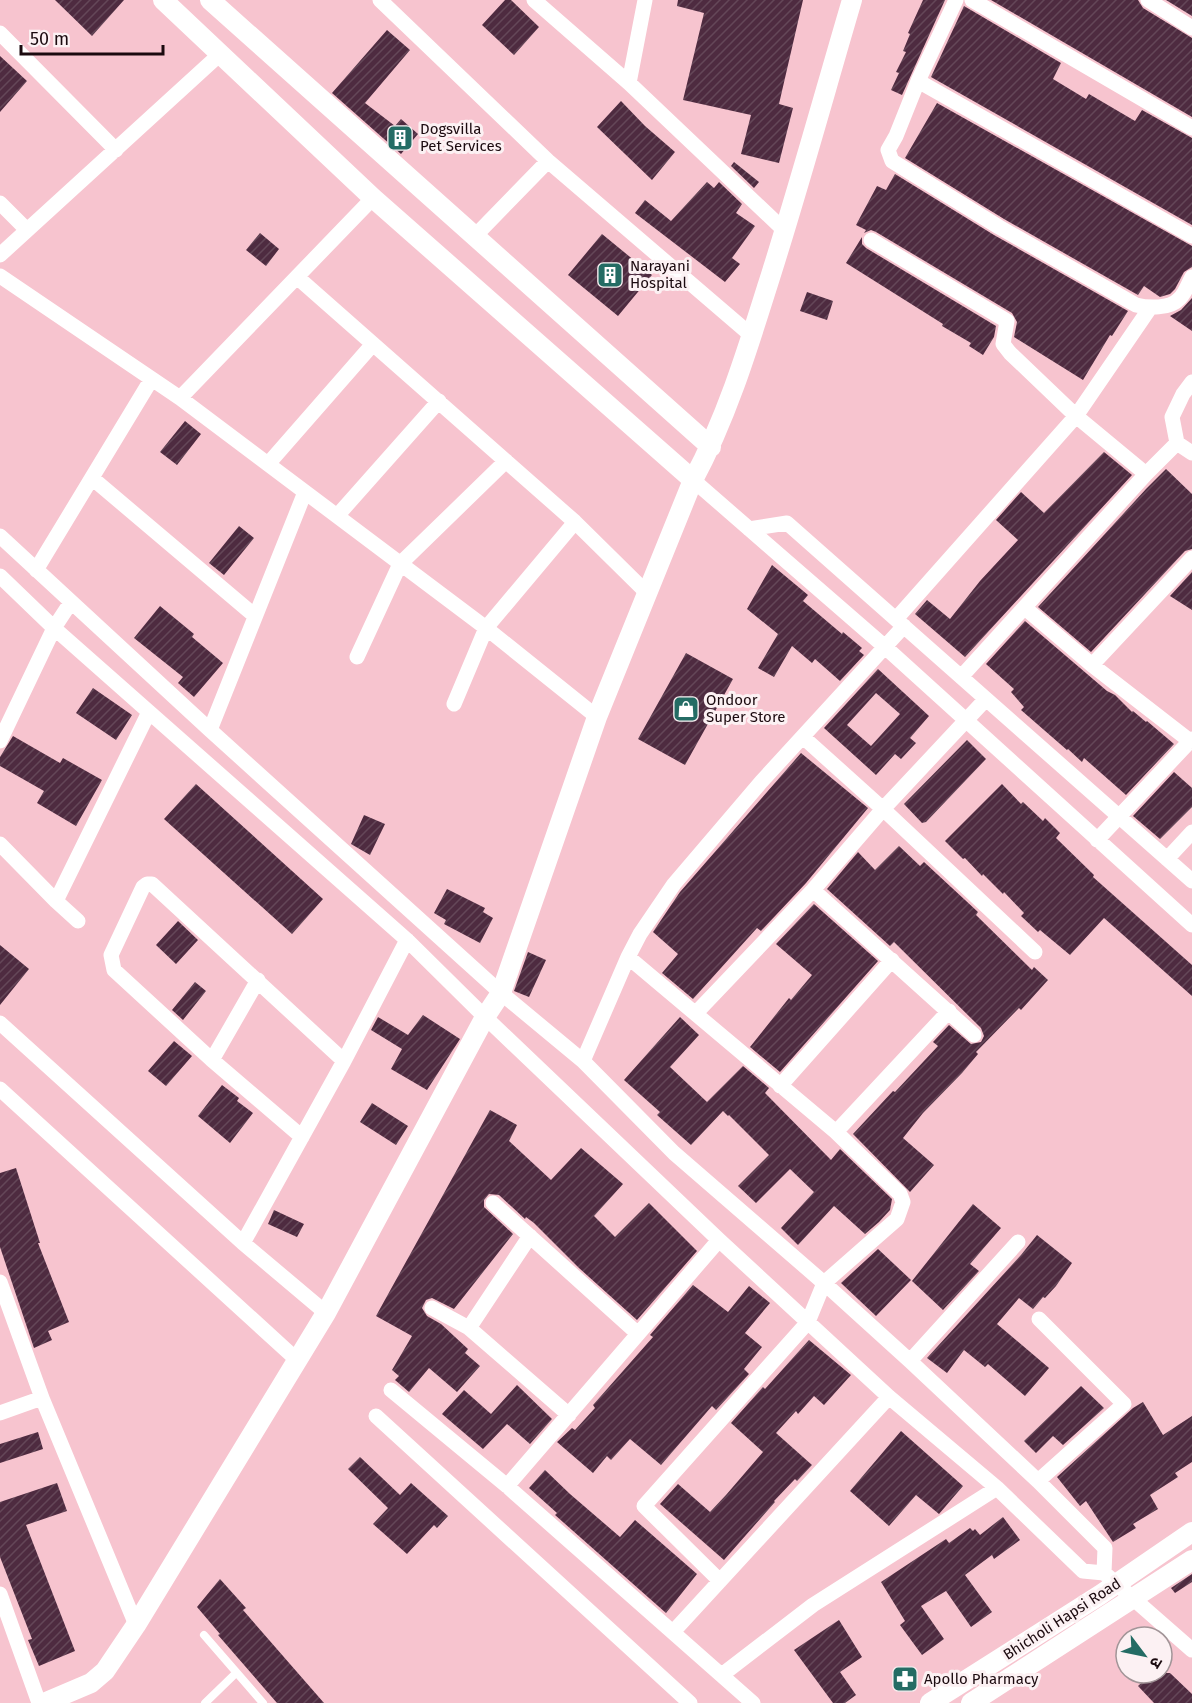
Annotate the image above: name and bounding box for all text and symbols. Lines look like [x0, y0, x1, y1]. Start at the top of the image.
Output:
scale bar [21, 18, 164, 56]
text: 50 m [30, 28, 69, 50]
place label: Dogsvilla Pet Services [420, 120, 502, 155]
building icon: Dogsvilla Pet Services [385, 123, 415, 153]
place label: Narayani Hospital [630, 257, 690, 292]
building icon: Narayani Hospital [595, 260, 625, 290]
place label: Ondoor Super Store [706, 691, 785, 726]
shop icon: Ondoor Super Store [671, 694, 701, 724]
street label: Bhicholi Hapsi Road [1000, 1574, 1124, 1664]
north arrow [1114, 1625, 1174, 1685]
text: उ [1145, 1654, 1167, 1672]
pharmacy icon: Apollo Pharmacy [890, 1664, 920, 1694]
place label: Apollo Pharmacy [924, 1670, 1039, 1688]

